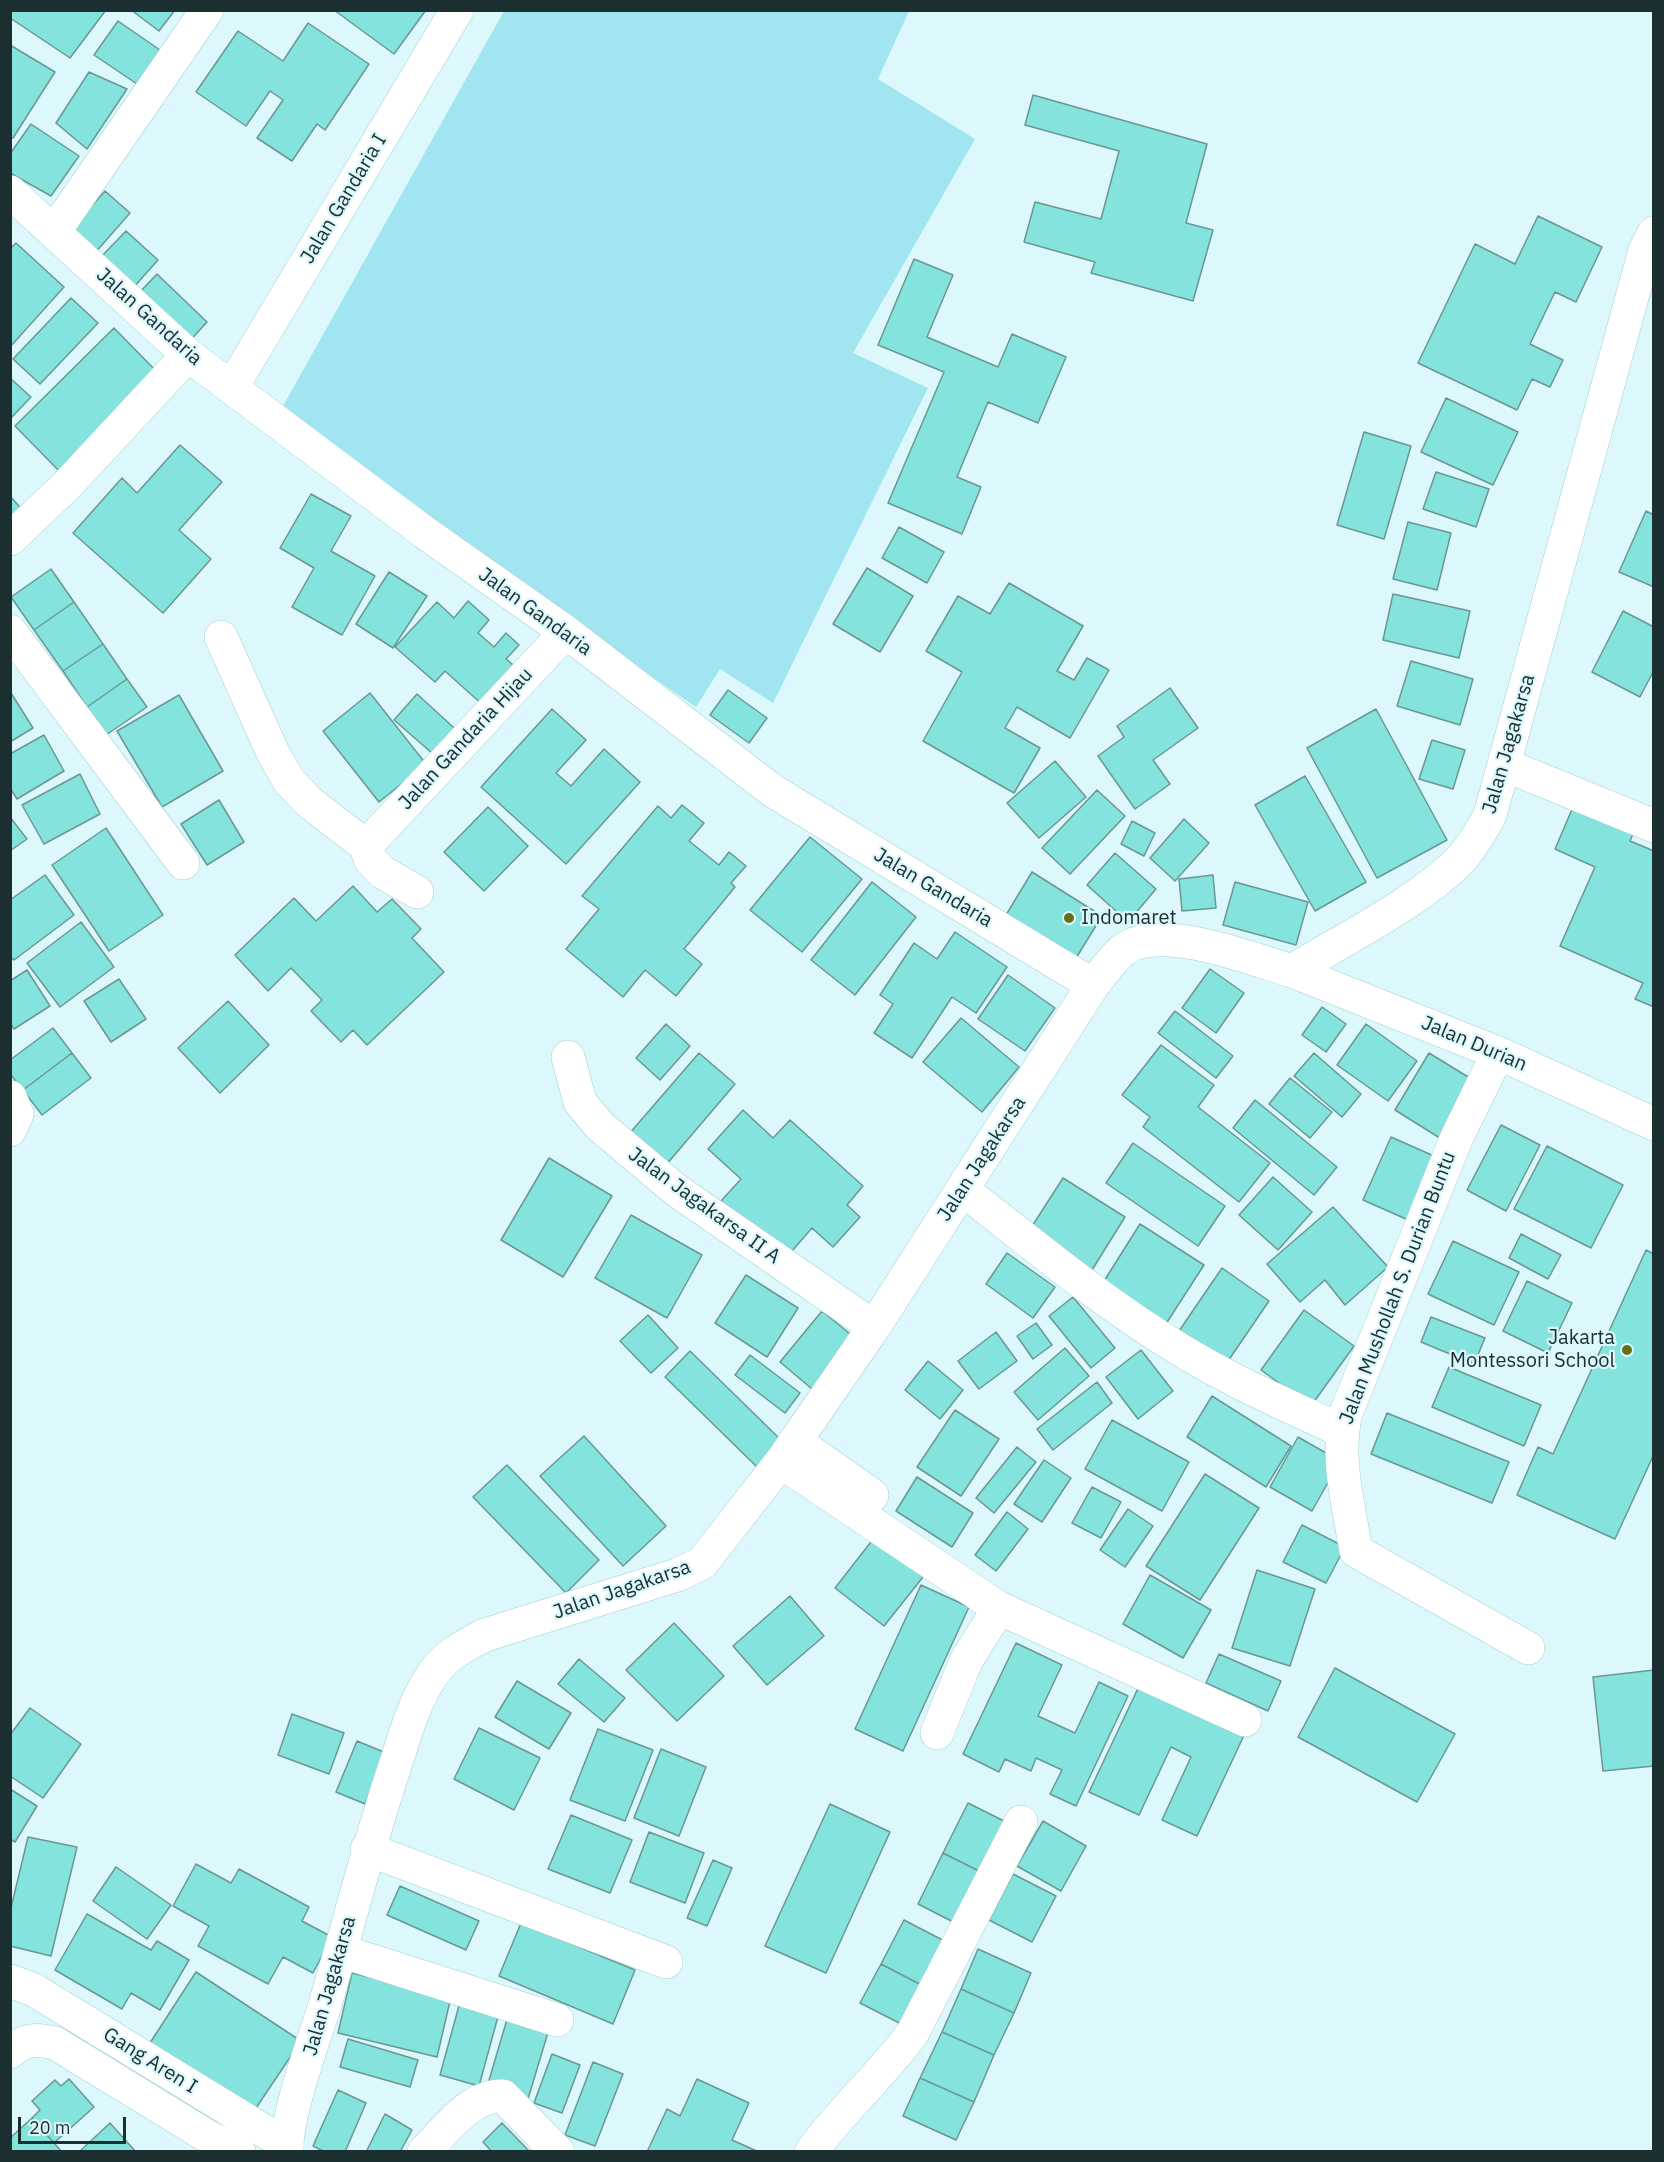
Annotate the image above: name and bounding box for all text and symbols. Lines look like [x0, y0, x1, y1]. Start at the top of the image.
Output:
street label: Jalan Gandaria I [296, 130, 392, 268]
street label: Jalan Gandaria [91, 263, 207, 371]
street label: Jalan Gandaria [474, 563, 596, 661]
street label: Jalan Gandaria Hijau [394, 663, 538, 815]
street label: Jalan Jagakarsa [1478, 671, 1540, 817]
street label: Jalan Gandaria [869, 843, 997, 933]
place label: Indomaret [1081, 906, 1177, 930]
marker: Indomaret [1062, 911, 1076, 925]
street label: Jalan Durian [1418, 1011, 1530, 1077]
street label: Jalan Jagakarsa [933, 1092, 1031, 1226]
street label: Jalan Jagakarsa II A [623, 1143, 785, 1269]
street label: Jalan Mushollah S. Durian Buntu [1335, 1148, 1461, 1428]
place label: Jakarta Montessori School [1450, 1326, 1615, 1373]
marker: Jakarta Montessori School [1620, 1343, 1634, 1357]
street label: Jalan Jagakarsa [550, 1555, 694, 1625]
street label: Jalan Jagakarsa [299, 1913, 361, 2059]
street label: Gang Aren I [99, 2023, 201, 2099]
scale bar [21, 2105, 129, 2143]
text: 20 m [29, 2116, 71, 2139]

